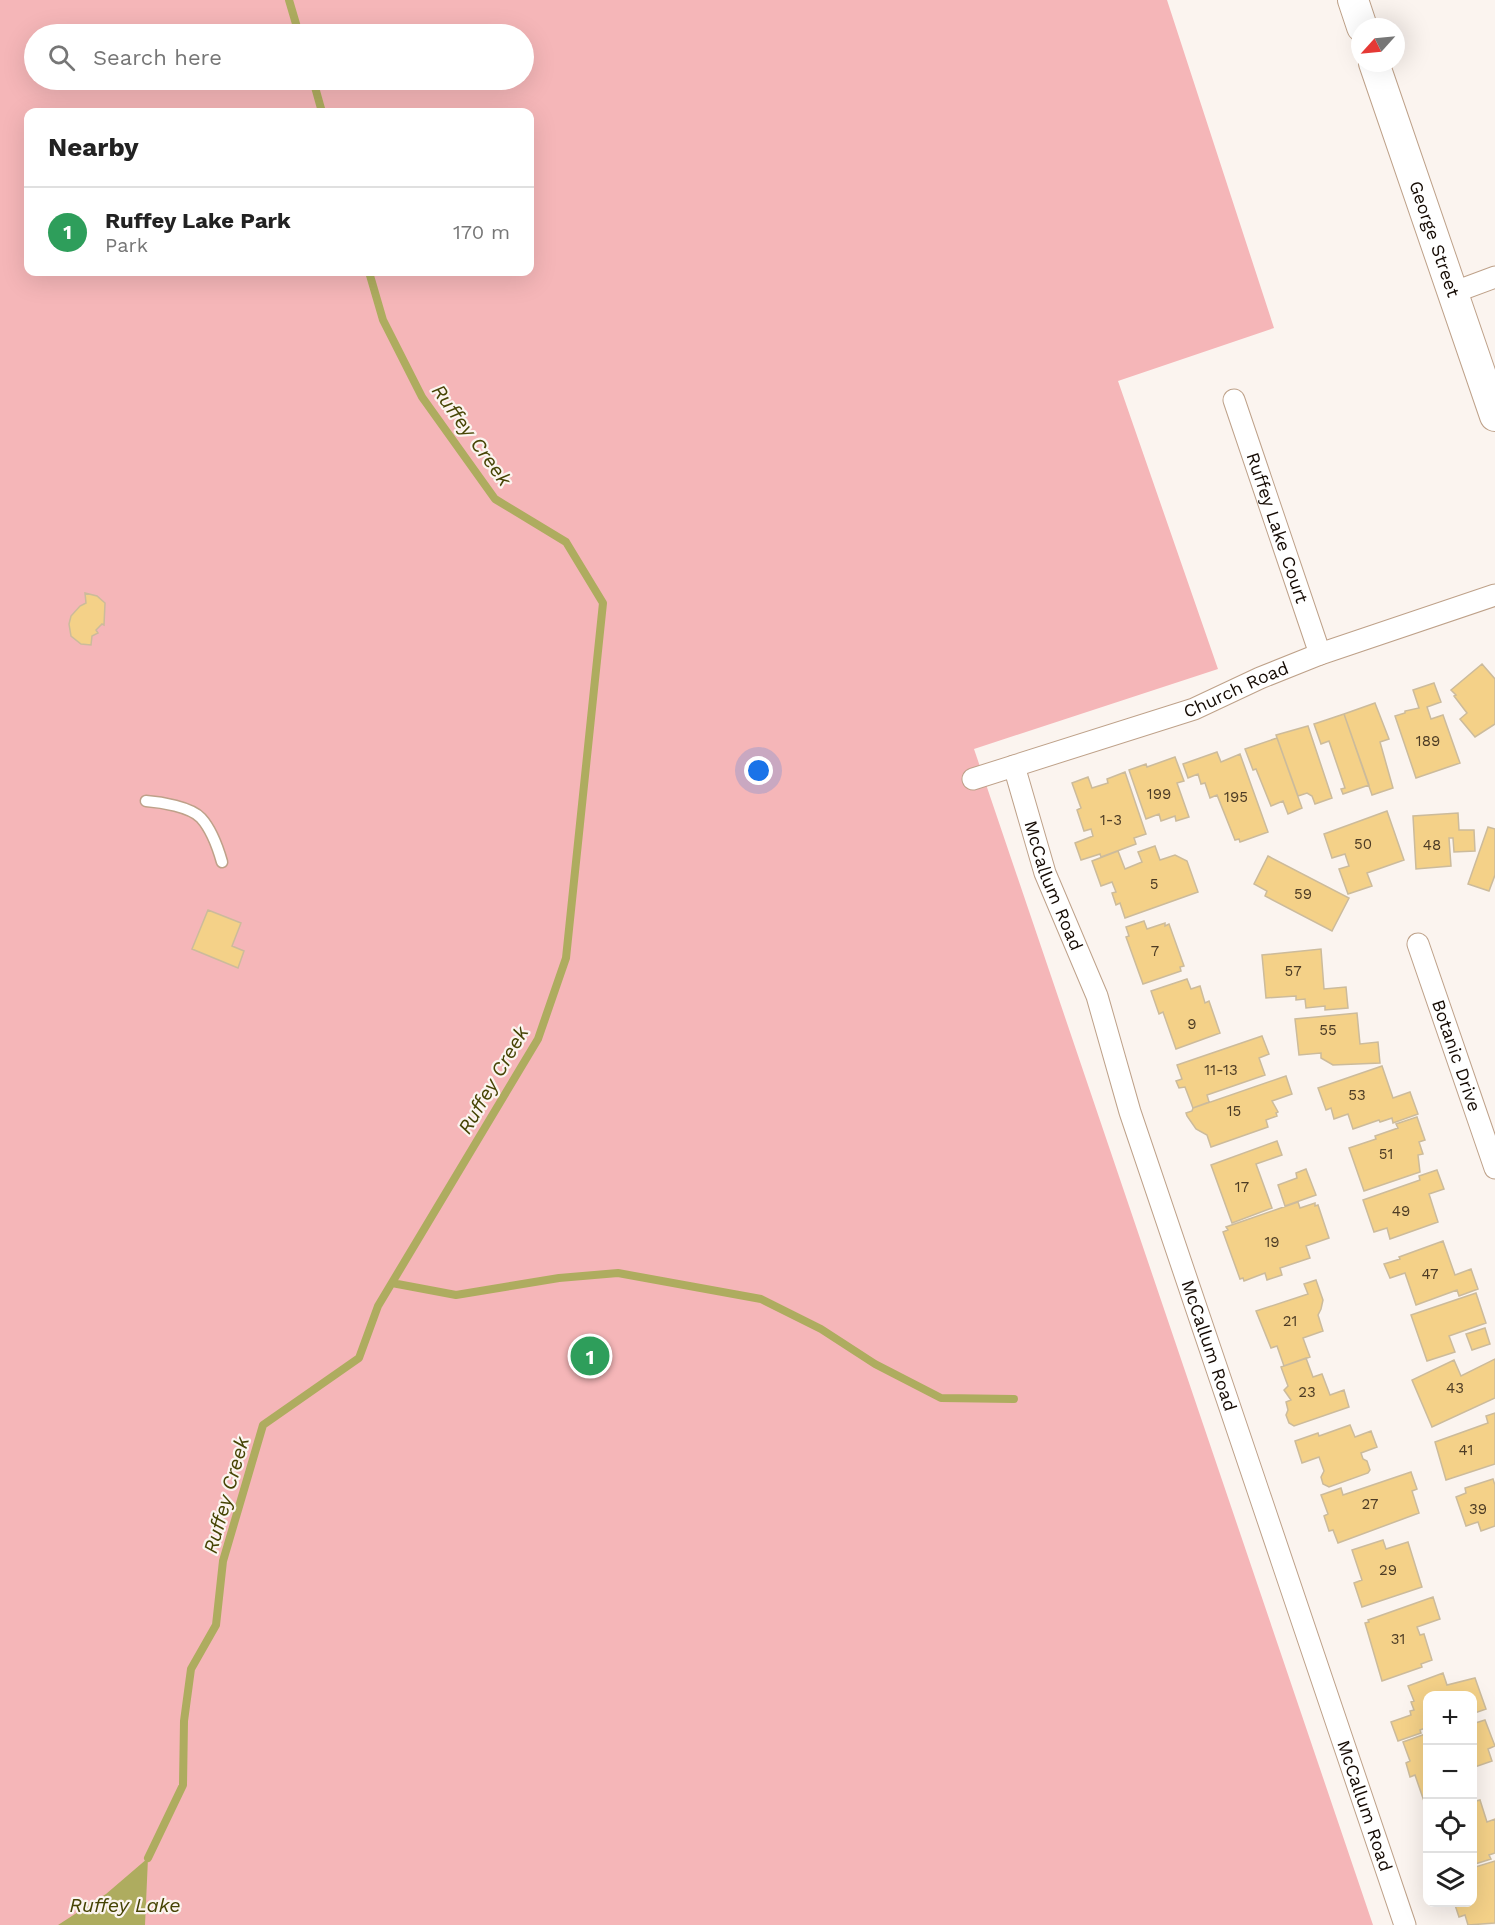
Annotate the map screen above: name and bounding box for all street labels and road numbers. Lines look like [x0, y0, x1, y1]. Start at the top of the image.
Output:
street label: George Street [1405, 178, 1465, 300]
street label: Ruffey Lake Court [1243, 450, 1313, 606]
street label: Church Road [1181, 657, 1291, 722]
street label: McCallum Road [1020, 818, 1088, 954]
street label: Botanic Drive [1428, 997, 1486, 1114]
street label: McCallum Road [1178, 1277, 1241, 1414]
street label: McCallum Road [1333, 1737, 1397, 1874]

